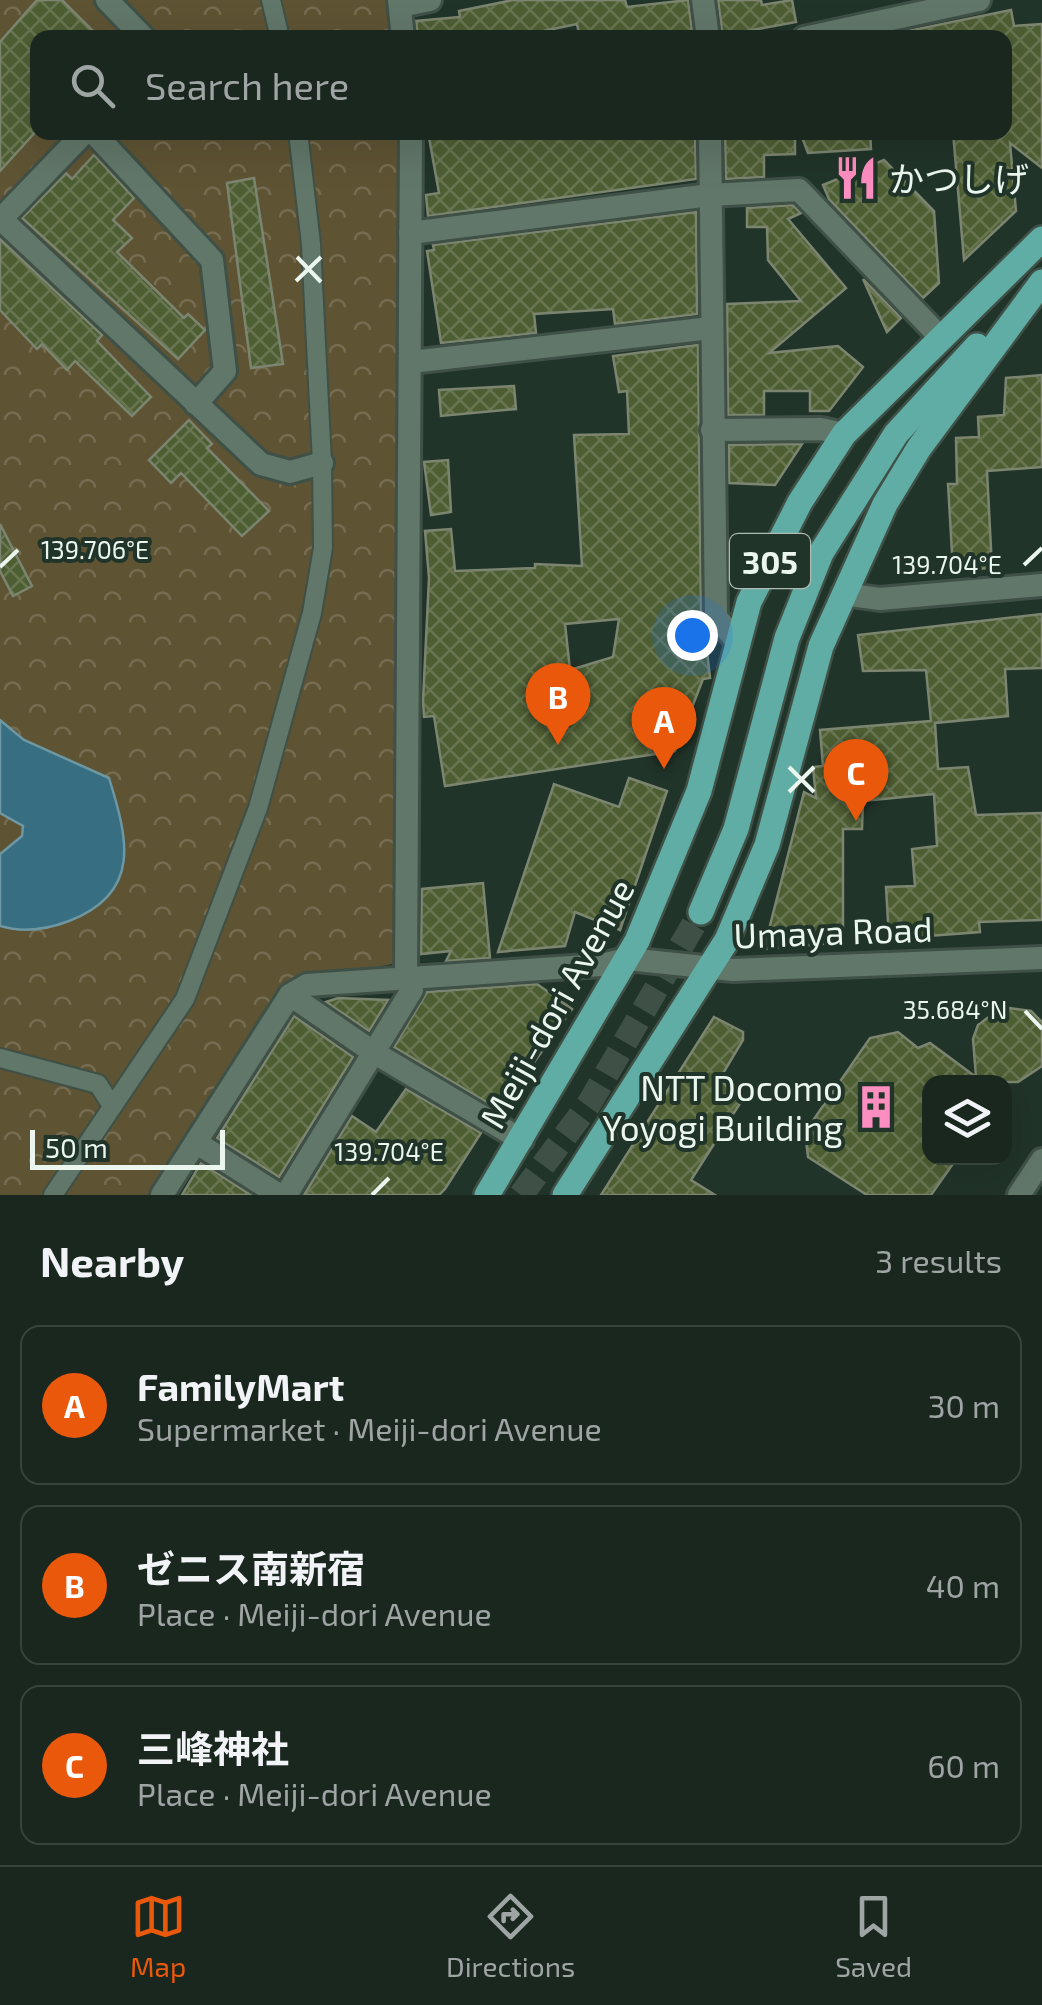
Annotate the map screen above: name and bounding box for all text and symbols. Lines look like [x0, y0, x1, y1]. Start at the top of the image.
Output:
search box [30, 30, 1012, 140]
icon: search [65, 58, 120, 113]
text: Search here [145, 62, 349, 108]
restaurant icon: かつしげ [832, 154, 880, 202]
place label: かつしげ [889, 157, 1029, 199]
text: 139.706°E [41, 534, 149, 564]
road number: 305 [730, 534, 810, 588]
text: 139.704°E [892, 549, 1002, 579]
your location [667, 610, 718, 661]
pin: B [526, 662, 590, 745]
pin: A [632, 686, 696, 769]
pin: C [824, 738, 888, 821]
street label: Meiji-dori Avenue [470, 871, 642, 1135]
street label: Umaya Road [733, 907, 933, 955]
text: 35.684°N [903, 994, 1007, 1024]
place label: NTT Docomo Yoyogi Building [602, 1066, 843, 1148]
map controls [922, 1075, 1012, 1165]
button: layers [922, 1075, 1012, 1165]
building icon: NTT Docomo Yoyogi Building [852, 1083, 900, 1131]
scale bar [30, 1125, 225, 1170]
text: 50 m [45, 1130, 108, 1164]
text: 139.704°E [334, 1136, 444, 1166]
text: Nearby [40, 1235, 184, 1285]
text: 3 results [875, 1241, 1002, 1279]
text: FamilyMart [137, 1363, 344, 1409]
text: A [64, 1386, 85, 1424]
text: 30 m [928, 1386, 1000, 1424]
text: Supermarket · Meiji-dori Avenue [137, 1409, 602, 1447]
text: ゼニス南新宿 [137, 1545, 365, 1591]
text: B [64, 1566, 85, 1604]
text: 40 m [926, 1566, 1000, 1604]
text: Place · Meiji-dori Avenue [137, 1594, 492, 1632]
text: 三峰神社 [137, 1725, 289, 1771]
text: C [65, 1746, 84, 1784]
text: 60 m [927, 1746, 1000, 1784]
text: Place · Meiji-dori Avenue [137, 1774, 492, 1812]
tab: Map [130, 1889, 186, 1983]
tab: Directions [446, 1889, 575, 1983]
tab: Saved [835, 1889, 912, 1983]

